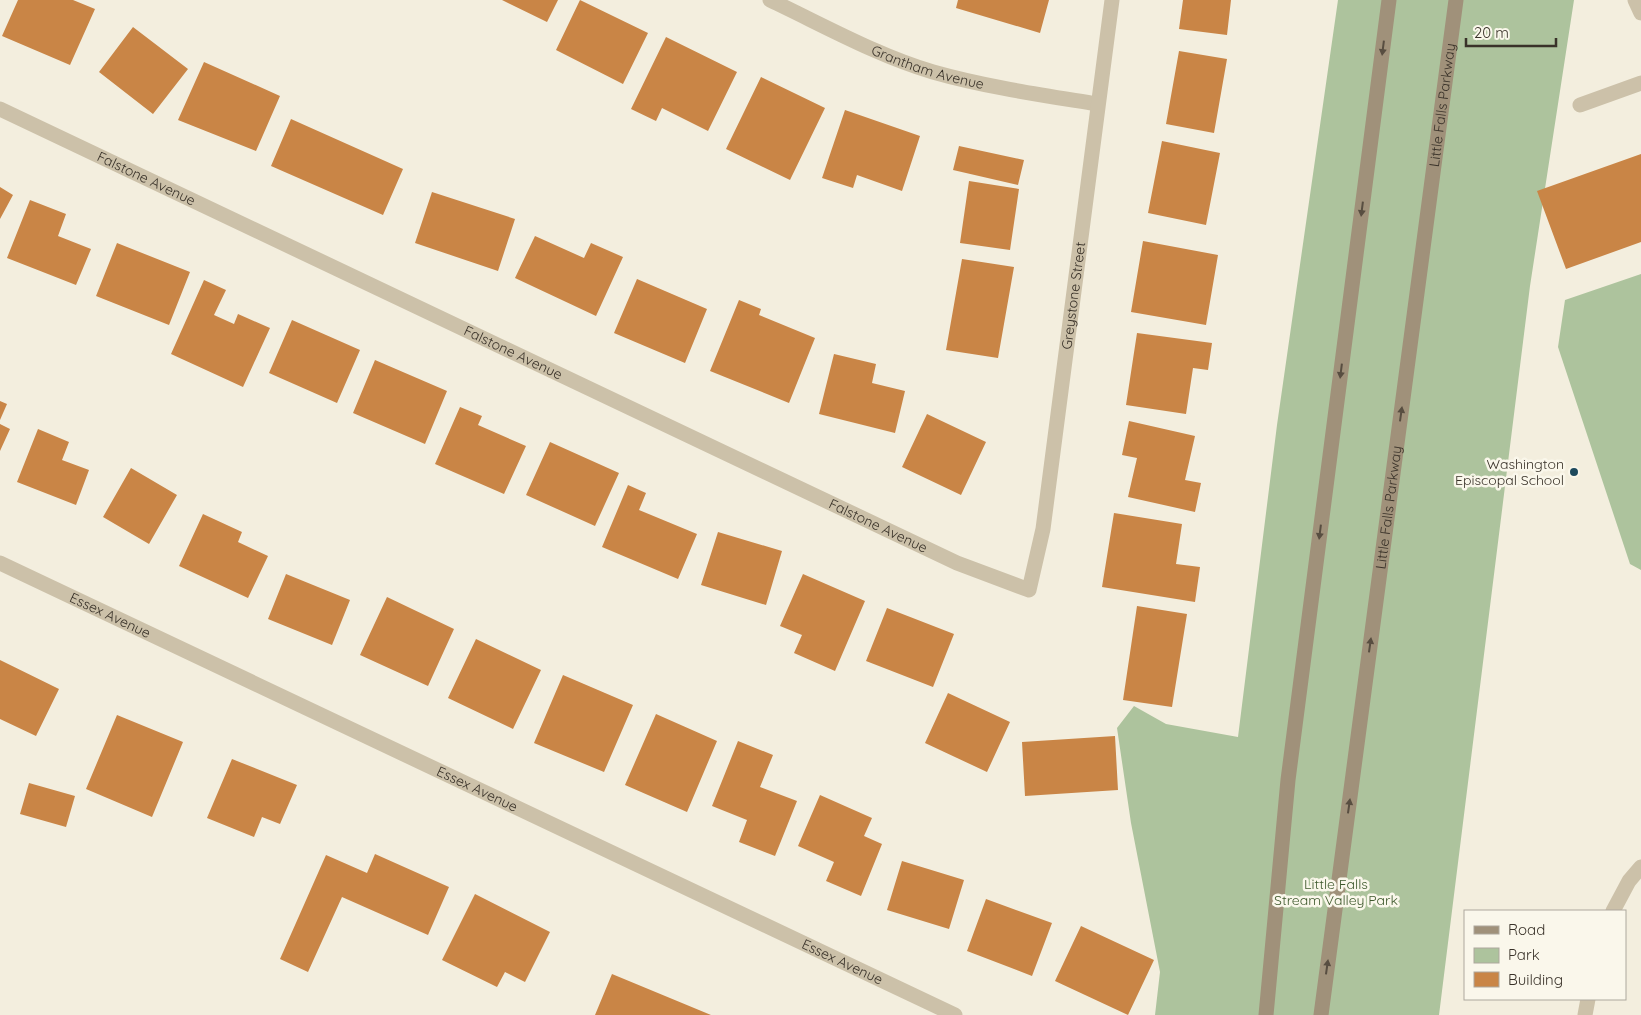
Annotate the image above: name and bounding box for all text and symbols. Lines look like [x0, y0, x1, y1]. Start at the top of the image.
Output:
scale bar [1466, 15, 1556, 47]
text: 20 m [1474, 23, 1509, 42]
street label: Grantham Avenue [869, 41, 986, 93]
one-way arrow [1379, 41, 1387, 57]
street label: Little Falls Parkway [1425, 42, 1459, 168]
street label: Falstone Avenue [94, 147, 199, 210]
one-way arrow [1358, 202, 1366, 218]
street label: Greystone Street [1057, 241, 1089, 351]
street label: Falstone Avenue [461, 321, 565, 384]
one-way arrow [1337, 363, 1345, 379]
one-way arrow [1397, 406, 1405, 422]
street label: Little Falls Parkway [1371, 445, 1406, 570]
place label: Washington Episcopal School [1455, 455, 1564, 489]
marker: Washington Episcopal School [1568, 466, 1580, 478]
street label: Falstone Avenue [826, 495, 930, 557]
one-way arrow [1316, 524, 1324, 540]
street label: Essex Avenue [67, 588, 154, 642]
one-way arrow [1366, 636, 1374, 652]
street label: Essex Avenue [434, 762, 521, 816]
one-way arrow [1345, 797, 1353, 813]
park label: Little Falls Stream Valley Park [1274, 875, 1398, 909]
legend [1464, 910, 1626, 1000]
text: Road [1508, 920, 1545, 939]
street label: Essex Avenue [799, 935, 886, 989]
text: Park [1508, 945, 1540, 964]
one-way arrow [1324, 958, 1332, 974]
text: Building [1508, 970, 1563, 989]

